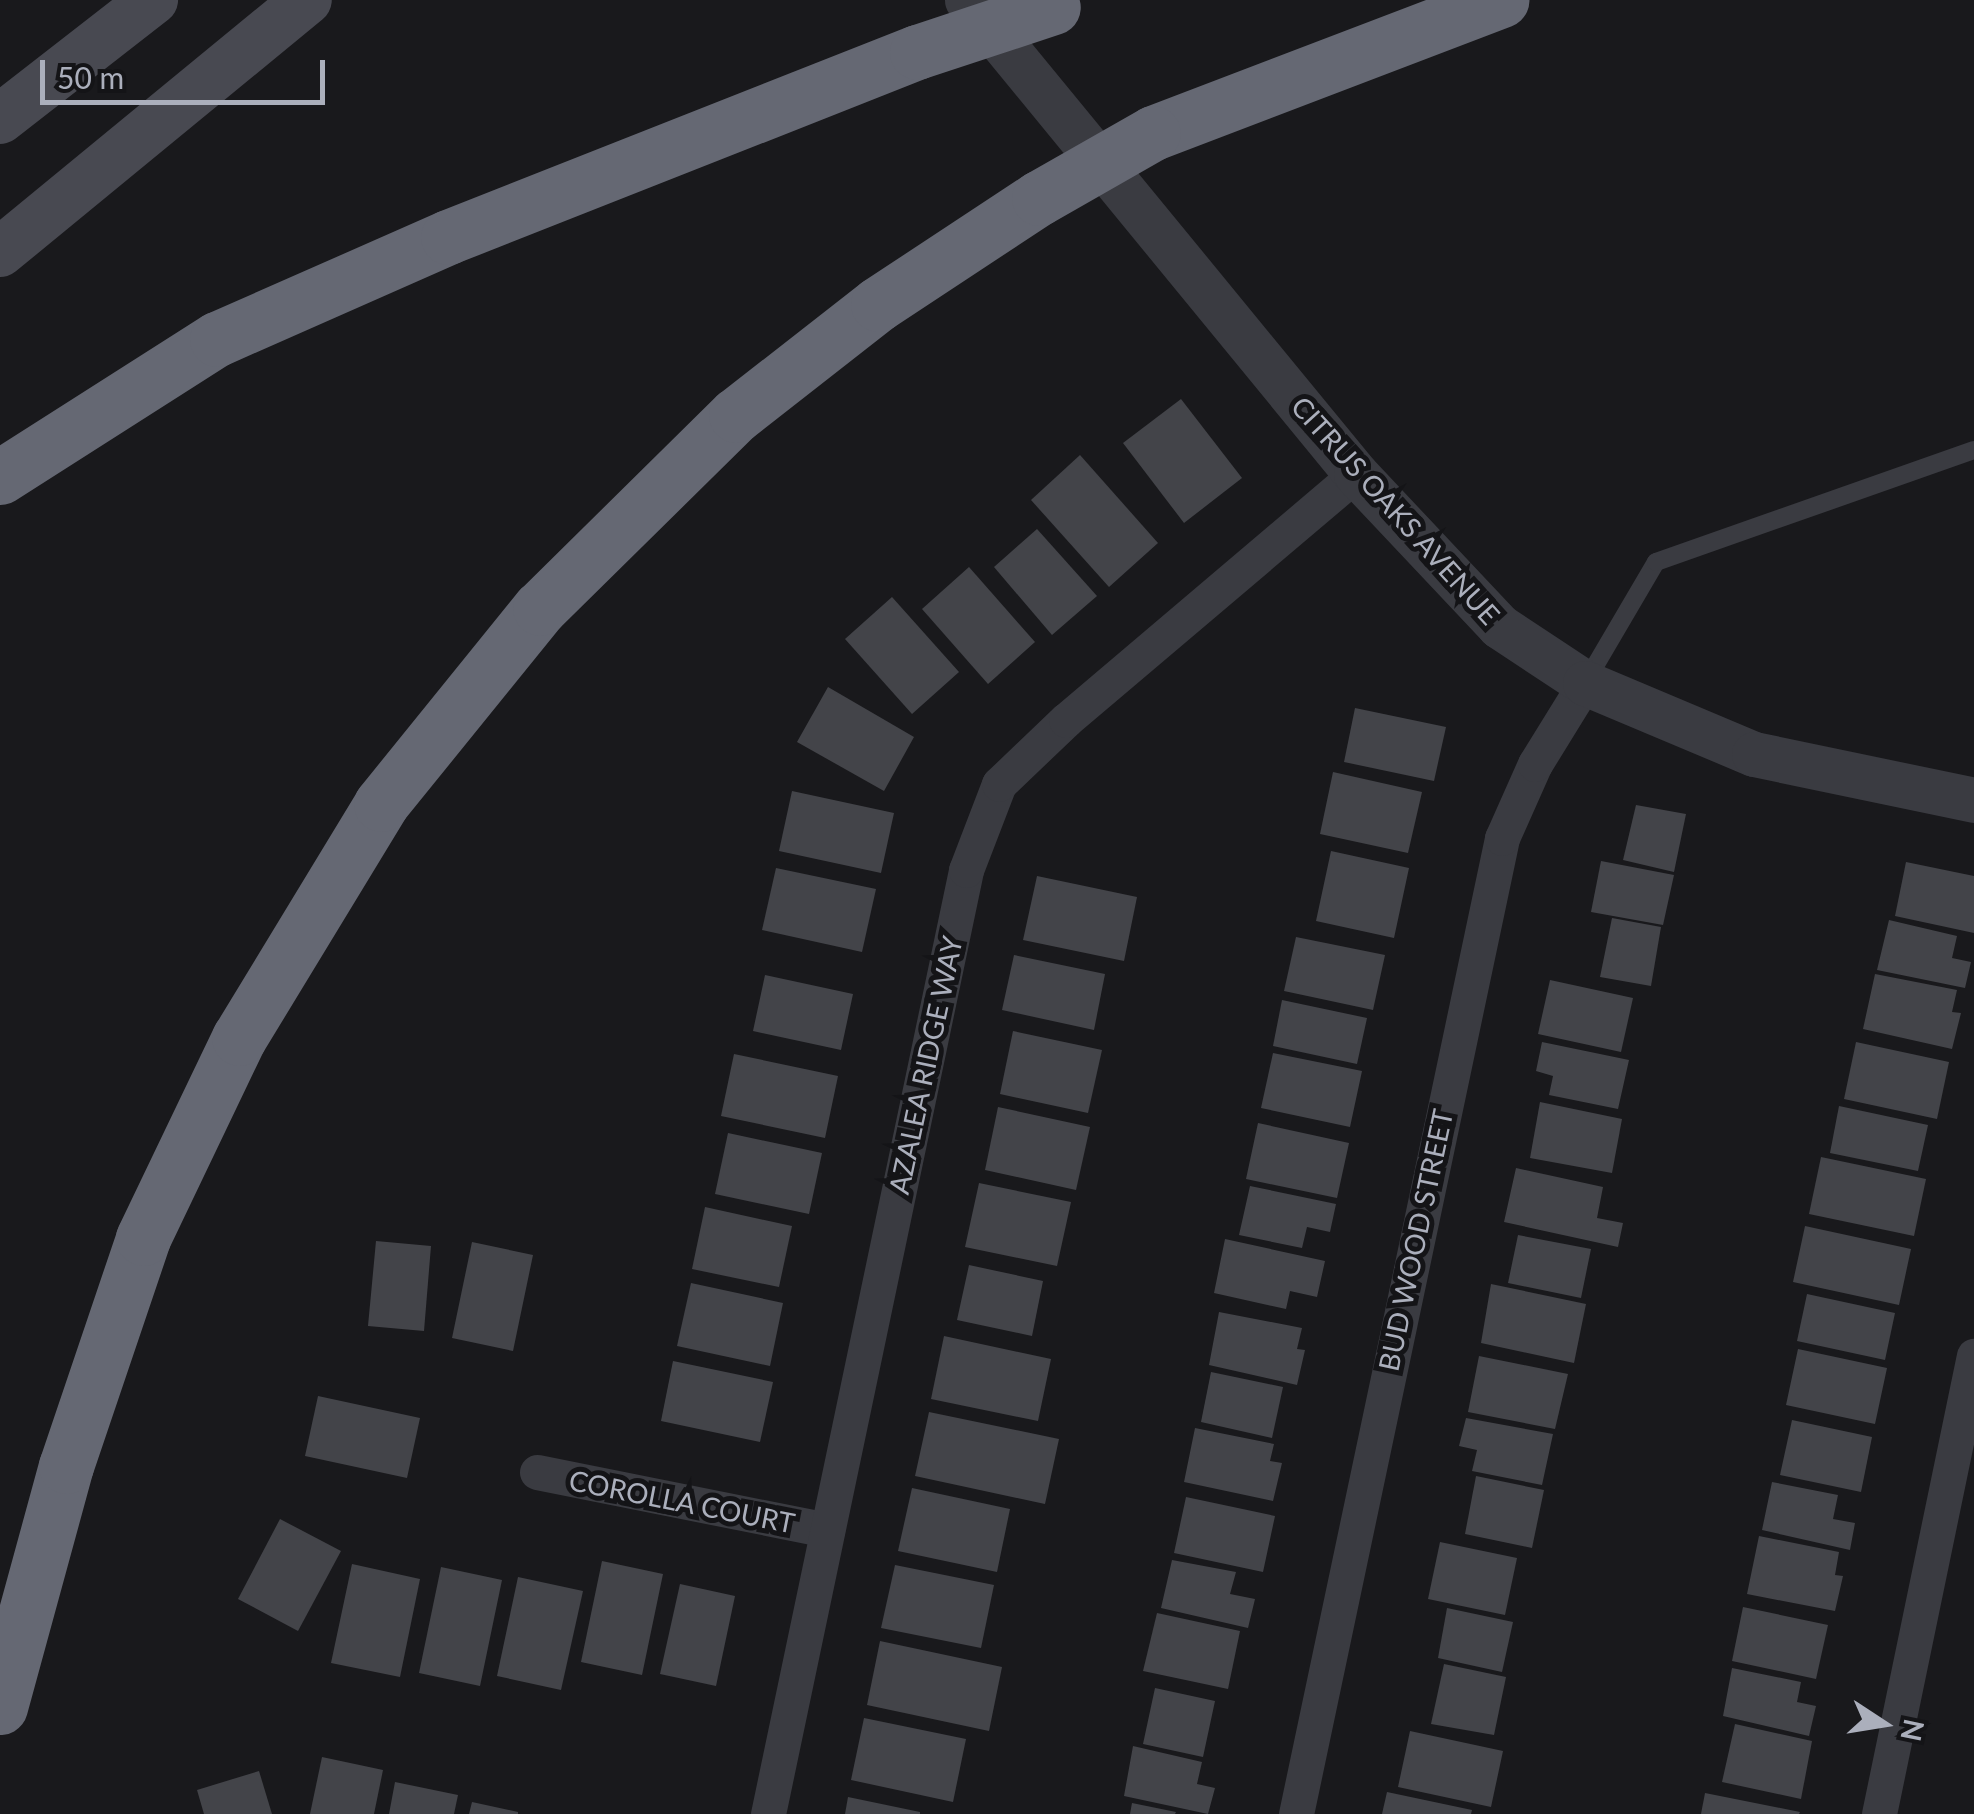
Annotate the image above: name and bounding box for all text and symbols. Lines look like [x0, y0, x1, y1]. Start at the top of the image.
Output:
scale bar [45, 40, 330, 102]
text: 50 m [57, 59, 124, 95]
street label: CITRUS OAKS AVENUE [1285, 389, 1507, 631]
street label: AZALEA RIDGE WAY [881, 932, 969, 1198]
street label: BUD WOOD STREET [1371, 1106, 1459, 1374]
street label: COROLLA COURT [566, 1463, 798, 1539]
north arrow [1834, 1674, 1934, 1774]
text: N [1894, 1716, 1932, 1744]

